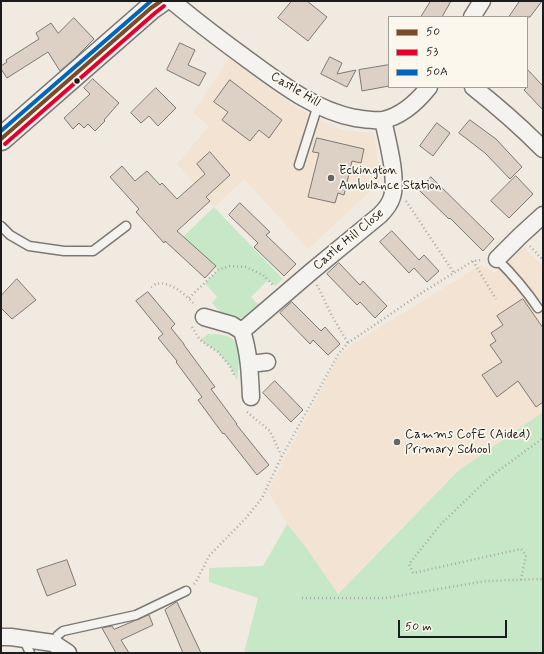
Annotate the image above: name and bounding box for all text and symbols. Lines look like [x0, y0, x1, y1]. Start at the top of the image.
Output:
legend [388, 16, 528, 88]
text: 50 [426, 24, 440, 40]
text: 53 [426, 44, 438, 60]
text: 50A [426, 64, 448, 80]
street label: Castle Hill [267, 69, 323, 111]
unlabelled marker [72, 76, 82, 86]
place label: Eckington Ambulance Station [339, 163, 441, 194]
marker: Eckington Ambulance Station [326, 173, 336, 183]
street label: Castle Hill Close [310, 206, 388, 274]
place label: Camms CofE (Aided) Primary School [405, 427, 530, 458]
marker: Camms CofE (Aided) Primary School [392, 437, 402, 447]
scale bar [400, 612, 509, 638]
text: 50 m [405, 619, 432, 635]

